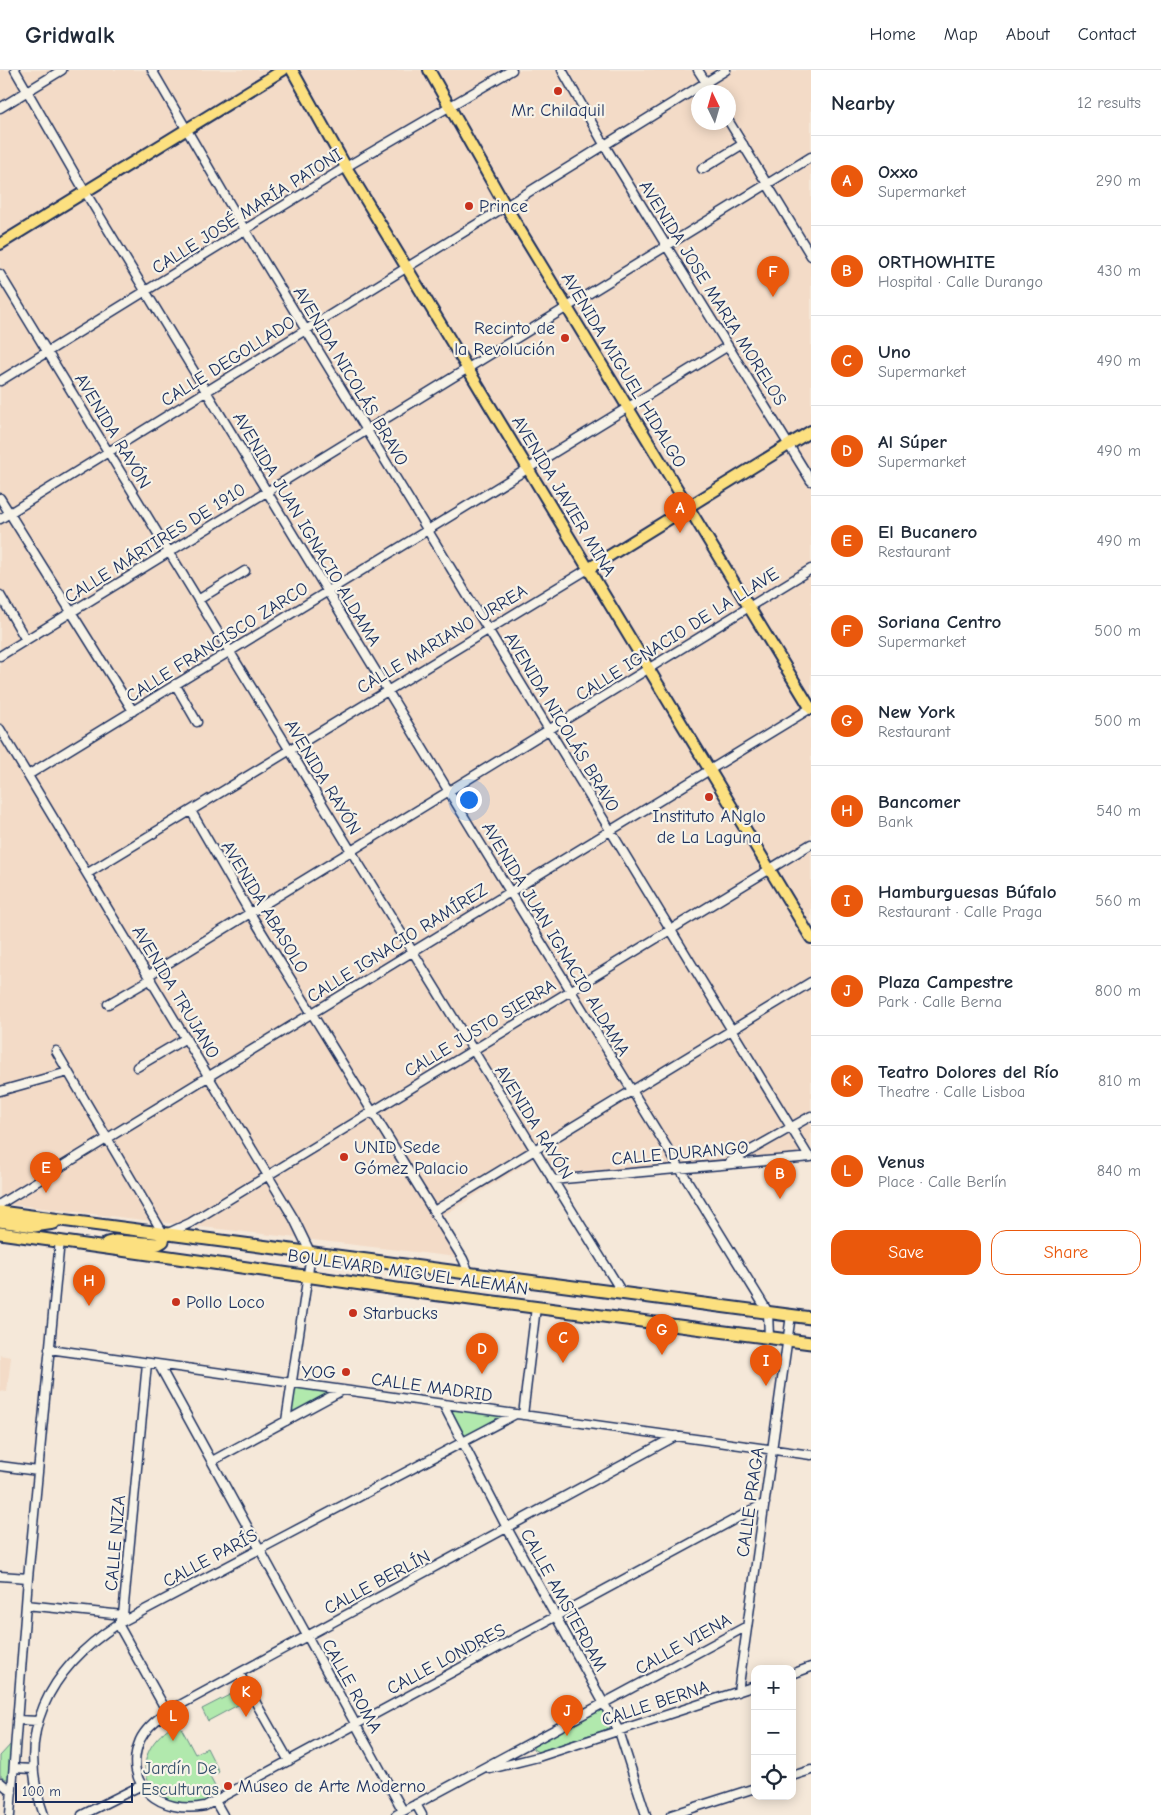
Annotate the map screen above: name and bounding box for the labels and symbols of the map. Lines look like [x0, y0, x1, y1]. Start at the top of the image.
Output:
marker: Mr. Chilaquil [552, 85, 564, 97]
north arrow [691, 85, 736, 130]
place label: Mr. Chilaquil [511, 100, 605, 121]
street label: CALLE JOSÉ MARÍA PATONI [148, 143, 346, 279]
street label: AVENIDA JOSE MARIA MORELOS [634, 177, 791, 410]
place label: Prince [479, 196, 528, 217]
marker: Prince [463, 200, 475, 212]
pin: F [757, 256, 789, 297]
street label: AVENIDA MIGUEL HIDALGO [557, 269, 690, 472]
street label: AVENIDA NICOLÁS BRAVO [289, 282, 413, 470]
street label: CALLE DEGOLLADO [157, 312, 299, 411]
place label: Recinto de la Revolución [454, 318, 555, 360]
marker: Recinto de la Revolución [559, 332, 571, 344]
street label: AVENIDA RAYÓN [70, 370, 156, 492]
street label: AVENIDA JUAN IGNACIO ALDAMA [228, 409, 385, 650]
street label: AVENIDA JAVIER MINA [507, 412, 620, 580]
street label: CALLE MÁRTIRES DE 1910 [60, 478, 250, 608]
pin: A [664, 492, 696, 533]
street label: CALLE IGNACIO DE LA LLAVE [572, 563, 783, 706]
street label: CALLE FRANCISCO ZARCO [122, 578, 312, 707]
street label: CALLE MARIANO URREA [353, 580, 531, 699]
street label: AVENIDA NICOLÁS BRAVO [500, 628, 624, 816]
street label: AVENIDA RAYÓN [280, 716, 366, 838]
your location [456, 787, 482, 813]
marker: Instituto ANglo de La Laguna [703, 791, 715, 803]
place label: Instituto ANglo de La Laguna [652, 806, 766, 848]
street label: AVENIDA JUAN IGNACIO ALDAMA [477, 819, 634, 1060]
street label: AVENIDA ABASOLO [217, 837, 312, 977]
street label: CALLE IGNACIO RAMÍREZ [303, 878, 492, 1008]
street label: AVENIDA TRUJANO [128, 922, 224, 1063]
street label: CALLE JUSTO SIERRA [401, 975, 560, 1082]
street label: AVENIDA RAYÓN [490, 1061, 578, 1183]
place label: UNID Sede Gómez Palacio [354, 1137, 468, 1179]
street label: CALLE DURANGO [611, 1137, 750, 1170]
marker: UNID Sede Gómez Palacio [338, 1151, 350, 1163]
pin: E [30, 1152, 62, 1193]
pin: B [764, 1158, 796, 1199]
street label: BOULEVARD MIGUEL ALEMÁN [286, 1244, 530, 1300]
pin: H [73, 1265, 105, 1306]
place label: Pollo Loco [186, 1292, 265, 1313]
marker: Pollo Loco [170, 1296, 182, 1308]
place label: Starbucks [363, 1303, 438, 1324]
marker: Starbucks [347, 1307, 359, 1319]
pin: G [646, 1314, 678, 1355]
pin: C [547, 1322, 579, 1363]
pin: D [466, 1333, 498, 1374]
pin: I [750, 1345, 782, 1386]
place label: YOG [302, 1362, 336, 1383]
marker: YOG [340, 1366, 352, 1378]
street label: CALLE MADRID [370, 1369, 494, 1406]
street label: CALLE PRAGA [732, 1446, 769, 1558]
street label: CALLE NIZA [101, 1494, 130, 1592]
street label: CALLE PARÍS [159, 1524, 261, 1592]
street label: CALLE AMSTERDAM [516, 1525, 611, 1675]
street label: CALLE BERLÍN [320, 1545, 434, 1619]
street label: CALLE VIENA [632, 1609, 735, 1679]
street label: CALLE LONDRES [383, 1619, 509, 1699]
street label: CALLE ROMA [317, 1636, 386, 1737]
pin: K [230, 1676, 262, 1717]
street label: CALLE BERNA [599, 1676, 711, 1731]
pin: J [551, 1695, 583, 1736]
pin: L [157, 1700, 189, 1741]
park label: Jardín De Esculturas [141, 1758, 219, 1800]
place label: Museo de Arte Moderno [238, 1776, 426, 1797]
scale bar [15, 1780, 132, 1803]
marker: Museo de Arte Moderno [222, 1780, 234, 1792]

